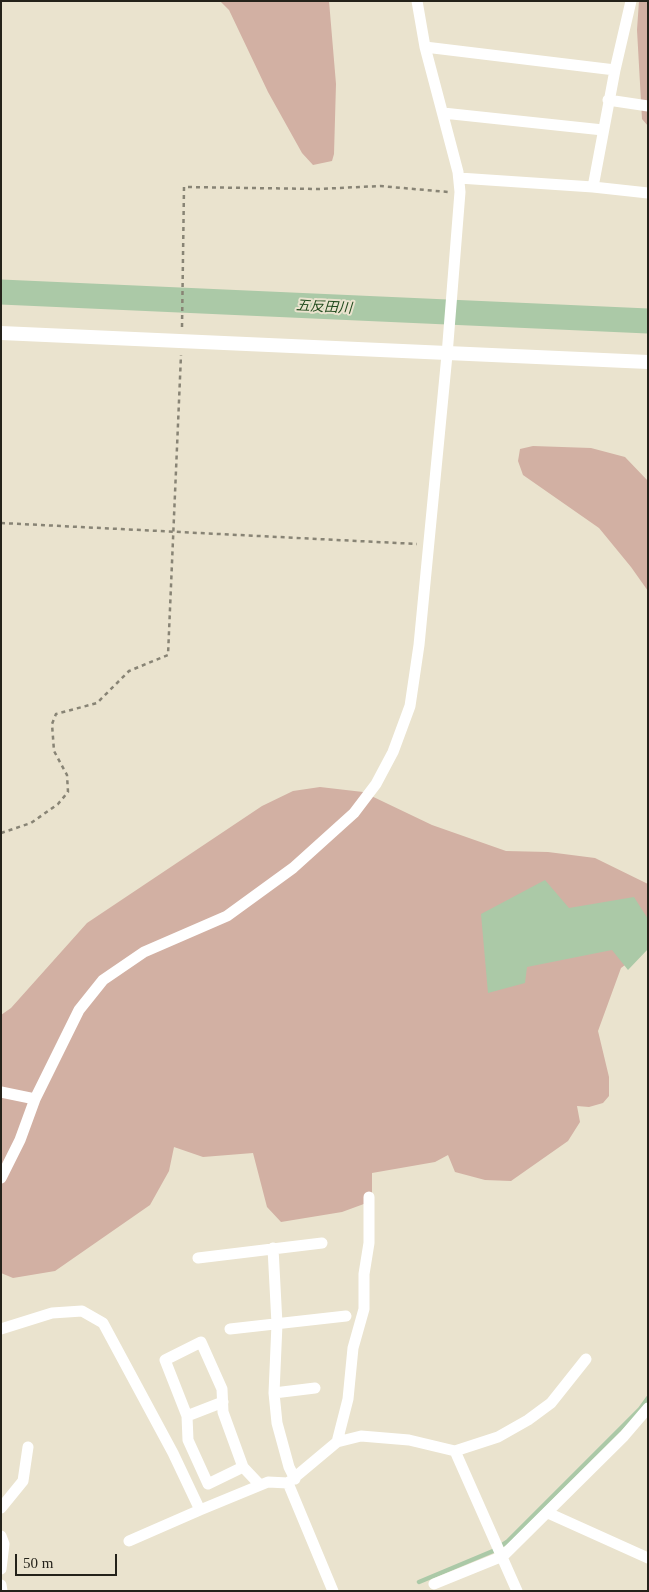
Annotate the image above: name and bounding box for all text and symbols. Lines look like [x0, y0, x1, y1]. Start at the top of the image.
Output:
water label: 五反田川 [296, 296, 352, 316]
scale bar [18, 1544, 120, 1576]
text: 50 m [23, 1555, 53, 1571]

